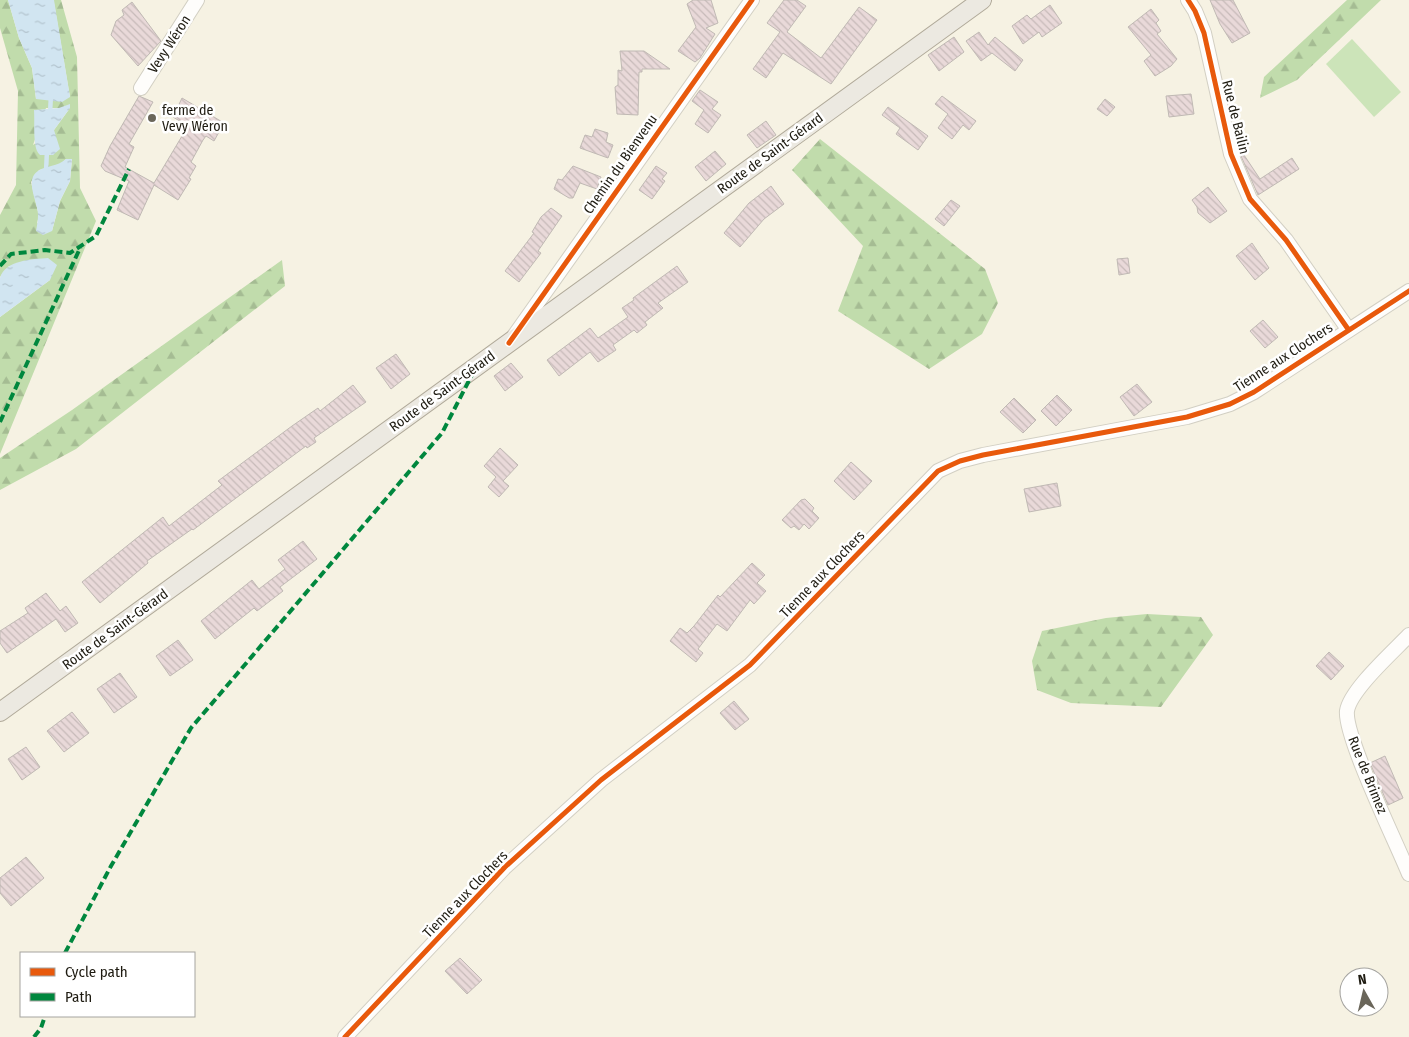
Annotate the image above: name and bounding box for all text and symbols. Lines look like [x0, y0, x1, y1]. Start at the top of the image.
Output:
street label: Vevy Wéron [144, 12, 194, 77]
street label: Rue de Bailin [1218, 78, 1253, 156]
place label: ferme de Vevy Wéron [162, 102, 228, 135]
street label: Route de Saint-Gérard [714, 109, 826, 197]
street label: Chemin du Bienvenu [580, 111, 661, 217]
marker: ferme de Vevy Wéron [146, 112, 158, 124]
street label: Tienne aux Clochers [1231, 319, 1336, 396]
street label: Route de Saint-Gérard [386, 347, 498, 435]
street label: Tienne aux Clochers [777, 527, 868, 621]
street label: Route de Saint-Gérard [59, 585, 171, 673]
street label: Rue de Brimez [1344, 734, 1391, 817]
street label: Tienne aux Clochers [420, 847, 511, 941]
legend [20, 952, 195, 1017]
text: Cycle path [65, 963, 128, 981]
north arrow [1339, 967, 1389, 1017]
text: N [1357, 971, 1368, 989]
text: Path [65, 988, 92, 1006]

